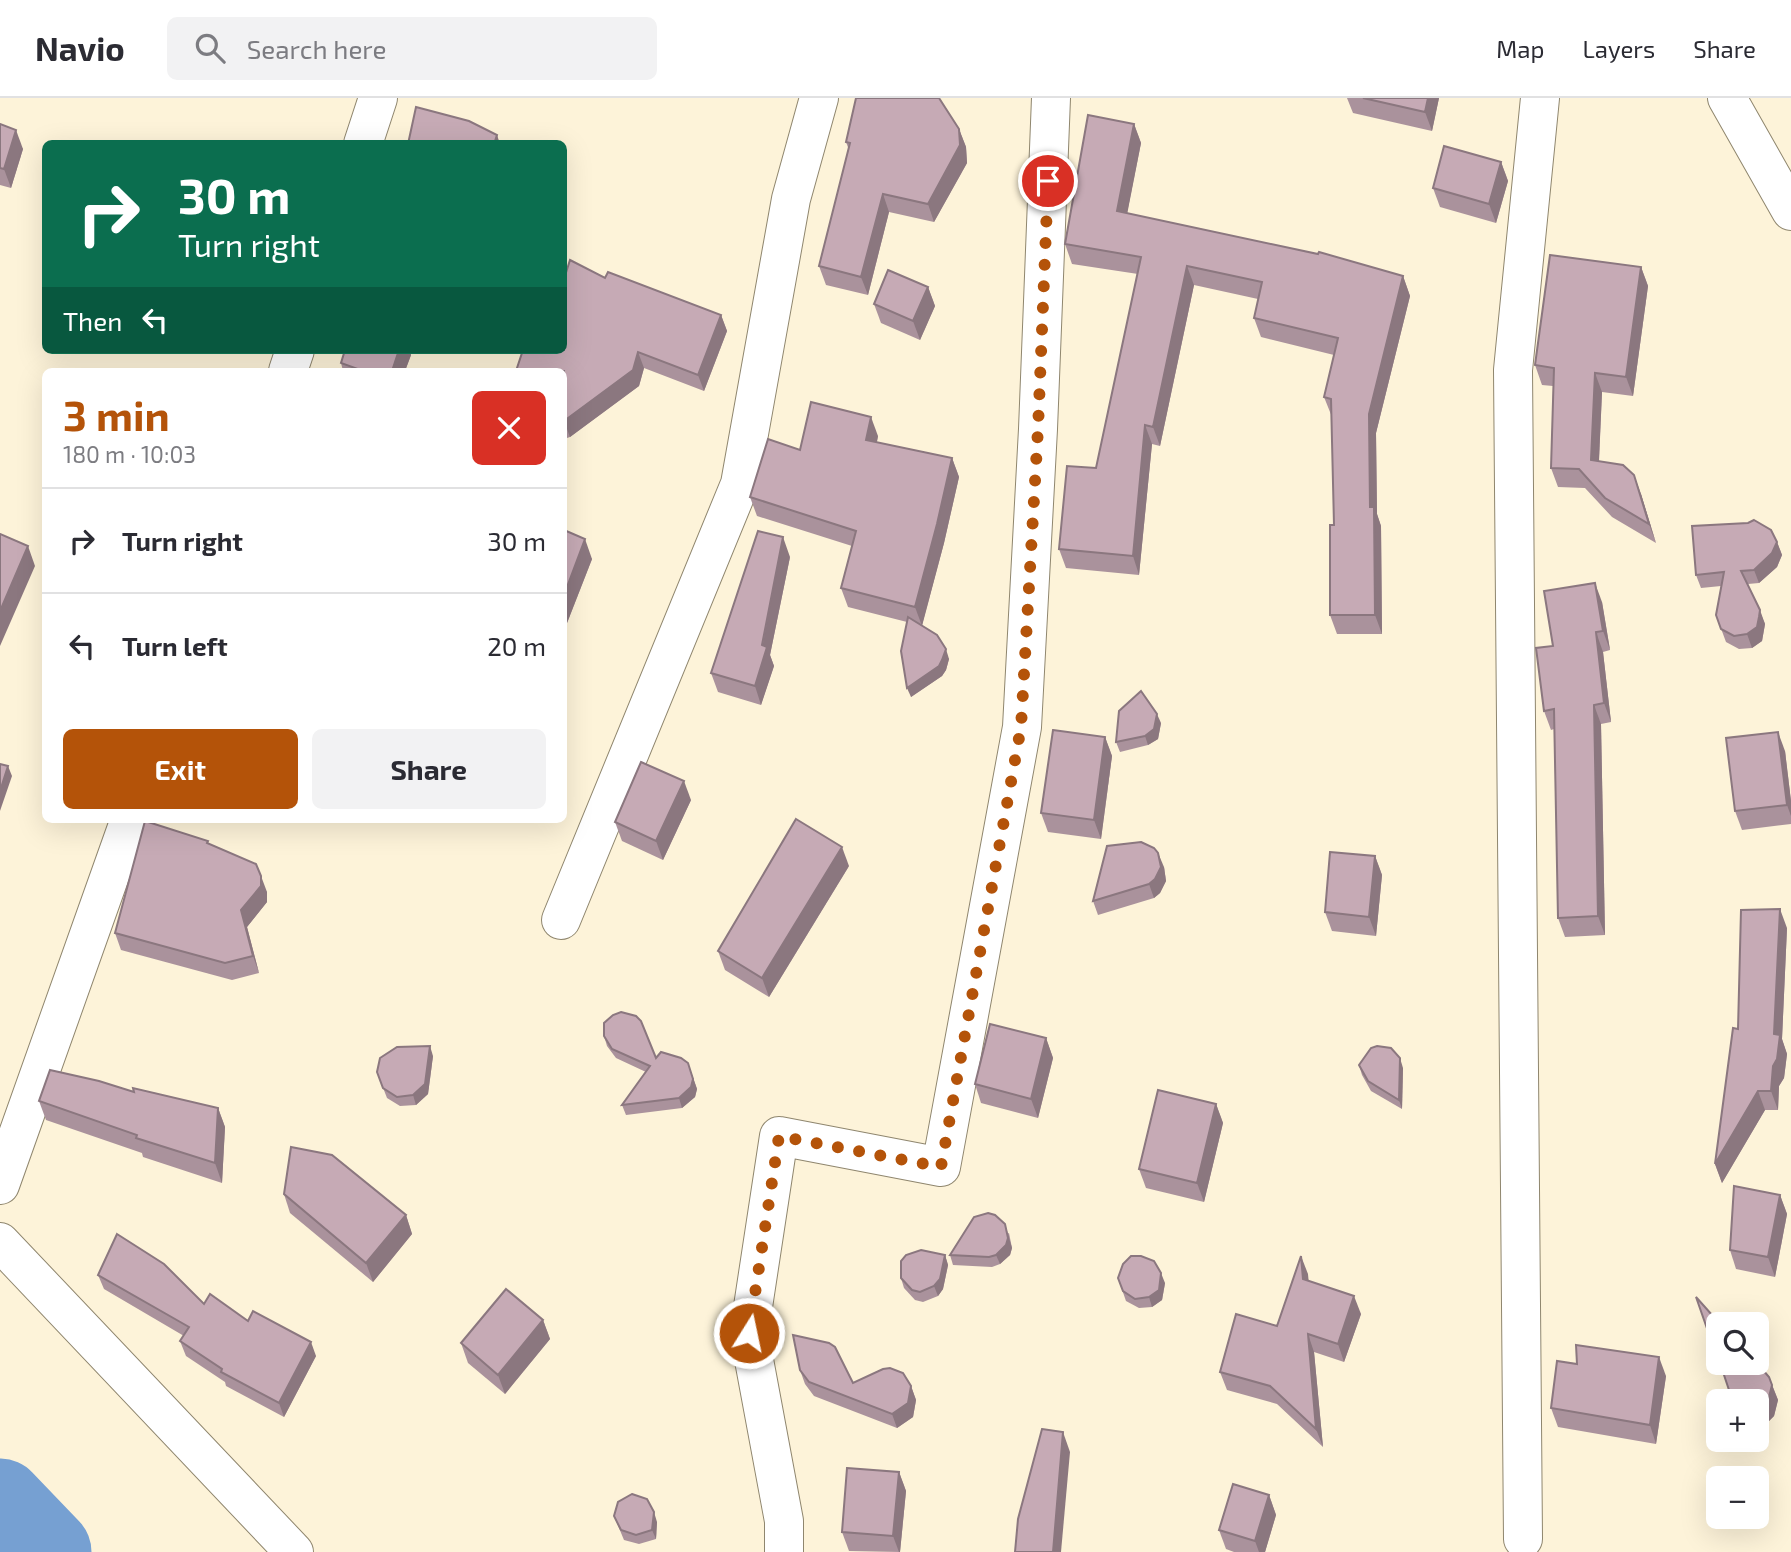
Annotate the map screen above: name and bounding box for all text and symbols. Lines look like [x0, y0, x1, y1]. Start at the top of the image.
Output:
search box [167, 17, 657, 80]
text: Navio [35, 28, 125, 68]
icon: search [191, 29, 229, 67]
text: Search here [247, 33, 386, 64]
text: Map [1496, 34, 1544, 63]
text: Layers [1582, 34, 1655, 63]
text: Share [1693, 34, 1756, 63]
pin [1018, 151, 1078, 211]
icon: arrive [1029, 162, 1067, 200]
text: 30 m [178, 165, 290, 224]
icon: right [63, 168, 154, 259]
text: Turn right [178, 225, 320, 263]
icon: left [136, 301, 174, 339]
text: Then [63, 305, 122, 336]
text: 3 min [63, 389, 170, 439]
button: close [472, 391, 546, 465]
text: 180 m · 10:03 [63, 440, 196, 468]
icon: right [63, 522, 101, 560]
text: Turn right [122, 525, 243, 556]
text: 30 m [487, 525, 546, 556]
icon: left [63, 627, 101, 665]
text: Turn left [122, 630, 228, 661]
text: 20 m [487, 630, 546, 661]
button: Exit [63, 729, 298, 809]
button: Share [312, 729, 546, 809]
position arrow [712, 1296, 786, 1370]
map controls [1706, 1312, 1769, 1529]
button: search [1706, 1312, 1769, 1375]
button: + [1706, 1389, 1769, 1452]
button: − [1706, 1466, 1769, 1529]

